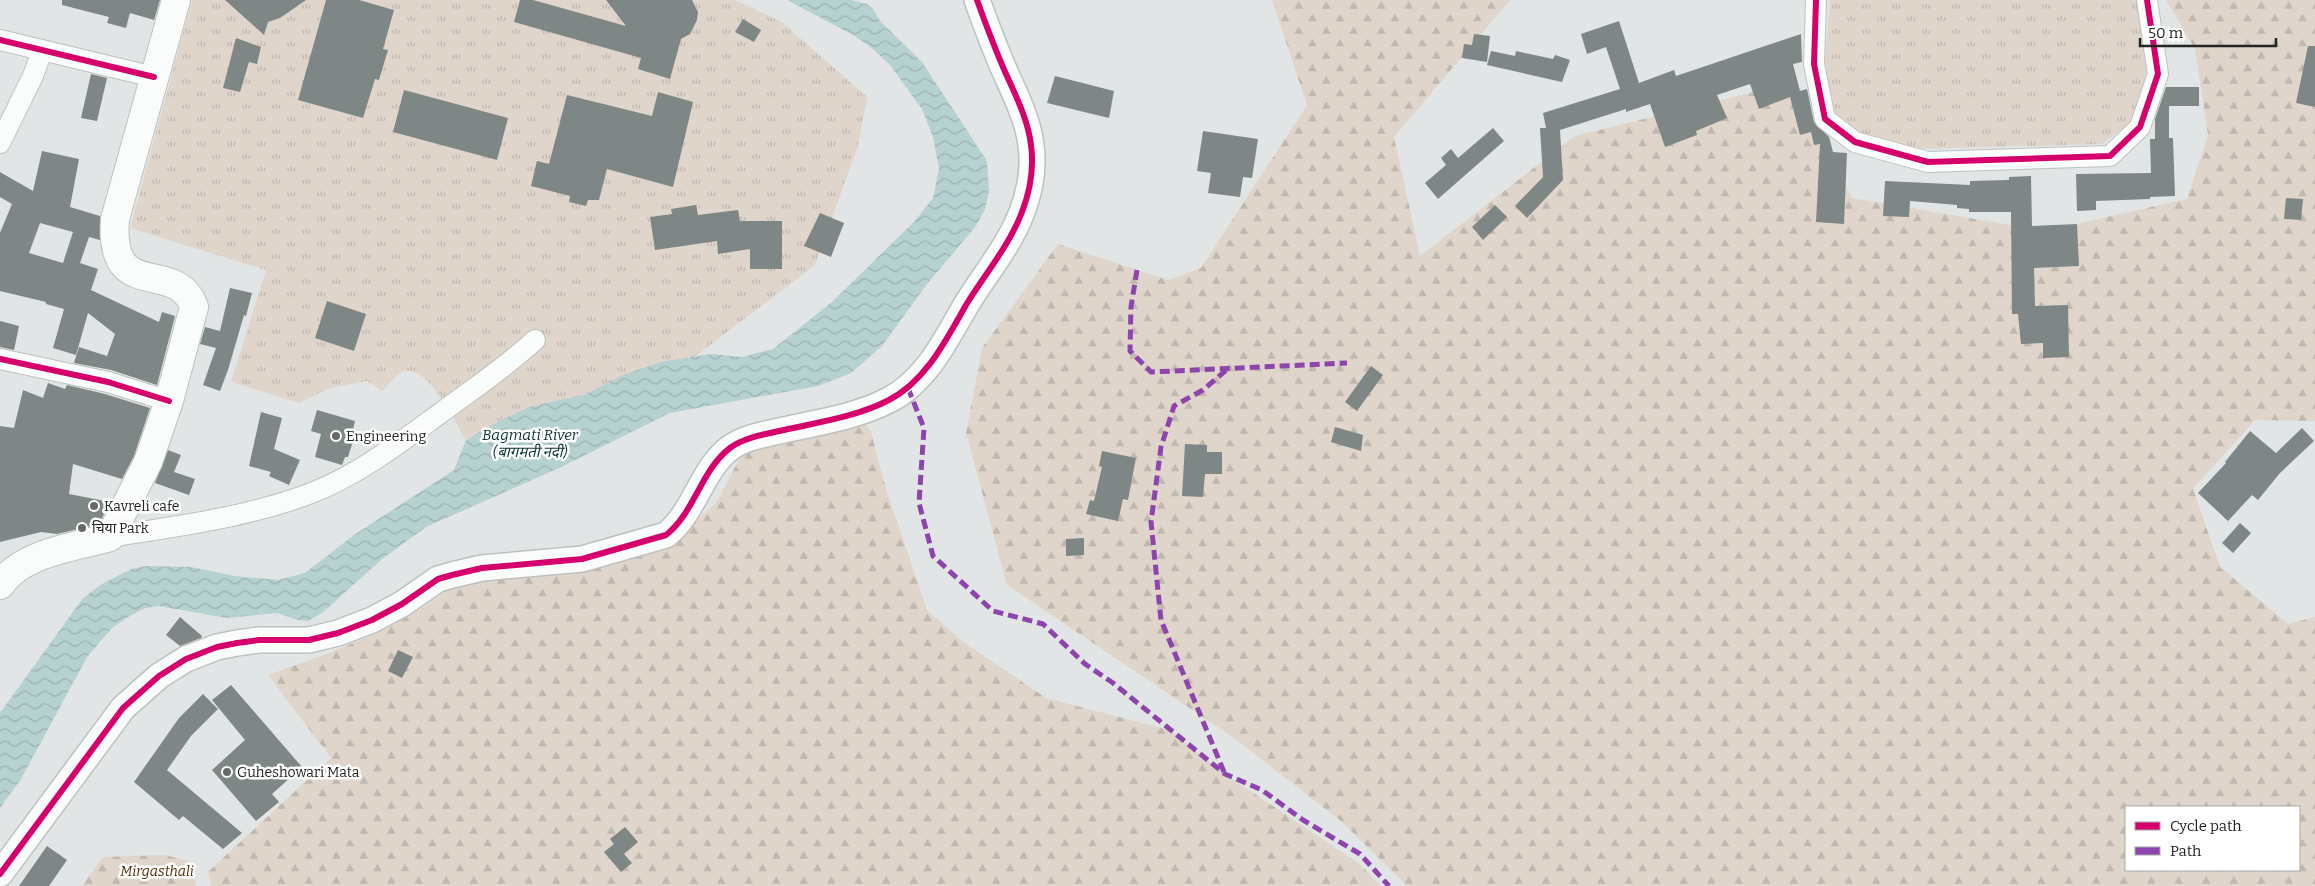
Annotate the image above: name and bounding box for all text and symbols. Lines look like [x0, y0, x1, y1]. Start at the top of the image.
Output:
scale bar [2140, 15, 2276, 47]
text: 50 m [2148, 24, 2184, 42]
water label: Bagmati River (बागमती नदी) [482, 426, 579, 461]
place label: Engineering [346, 428, 426, 445]
marker: Engineering [330, 430, 342, 442]
place label: Kavreli cafe [104, 498, 179, 515]
marker: Kavreli cafe [88, 500, 100, 512]
place label: चिया Park [92, 520, 149, 537]
marker: चिया Park [76, 522, 88, 534]
place label: Guheshowari Mata [237, 764, 360, 781]
marker: Guheshowari Mata [221, 766, 233, 778]
legend [2125, 806, 2300, 871]
text: Cycle path [2170, 817, 2242, 835]
text: Path [2170, 842, 2202, 860]
park label: Mirgasthali [120, 863, 194, 880]

